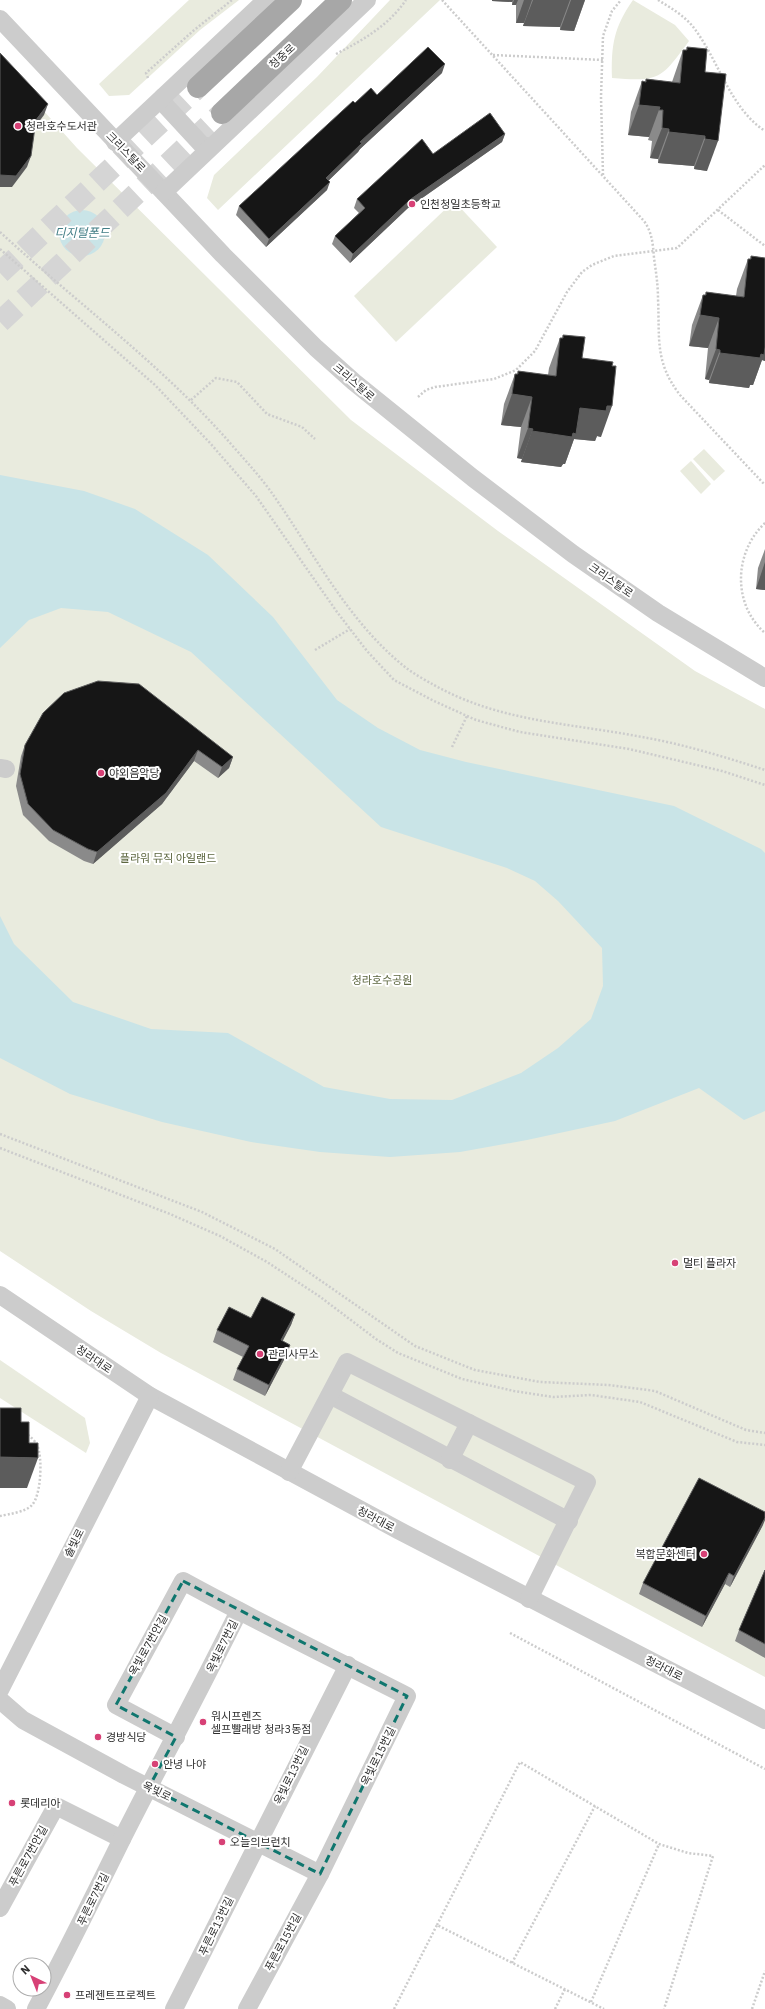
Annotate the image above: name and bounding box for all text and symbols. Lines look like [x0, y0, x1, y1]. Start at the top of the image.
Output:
street label: 청중로 [266, 41, 298, 71]
place label: 청라호수도서관 [26, 119, 97, 133]
marker: 청라호수도서관 [13, 121, 23, 131]
street label: 크리스탈로 [103, 129, 149, 175]
place label: 인천청일초등학교 [420, 197, 501, 211]
marker: 인천청일초등학교 [407, 199, 417, 209]
water label: 디지털폰드 [54, 225, 111, 240]
street label: 크리스탈로 [330, 360, 378, 404]
street label: 크리스탈로 [586, 560, 636, 600]
place label: 야외음악당 [109, 766, 160, 780]
marker: 야외음악당 [96, 768, 106, 778]
park label: 플라워 뮤직 아일랜드 [120, 851, 216, 865]
park label: 청라호수공원 [352, 973, 412, 987]
place label: 멀티 플라자 [683, 1256, 736, 1270]
marker: 멀티 플라자 [670, 1258, 680, 1268]
street label: 청라대로 [73, 1342, 115, 1376]
place label: 관리사무소 [268, 1347, 319, 1361]
marker: 관리사무소 [255, 1349, 265, 1359]
street label: 청라대로 [355, 1503, 397, 1535]
street label: 솔빛로 [61, 1526, 87, 1560]
place label: 복합문화센터 [635, 1547, 696, 1561]
marker: 복합문화센터 [699, 1549, 709, 1559]
street label: 옥빛로7번안길 [126, 1612, 170, 1678]
street label: 옥빛로7번길 [203, 1617, 241, 1675]
street label: 청라대로 [643, 1653, 685, 1683]
place label: 워시프렌즈 셀프빨래방 청라3동점 [211, 1709, 311, 1736]
marker: 워시프렌즈 셀프빨래방 청라3동점 [198, 1717, 208, 1727]
street label: 옥빛로15번길 [358, 1724, 398, 1788]
place label: 경방식당 [106, 1730, 146, 1744]
marker: 경방식당 [93, 1732, 103, 1742]
street label: 옥빛로13번길 [271, 1743, 311, 1807]
place label: 안녕 나야 [163, 1757, 206, 1771]
marker: 안녕 나야 [150, 1759, 160, 1769]
street label: 옥빛로 [140, 1778, 174, 1804]
place label: 롯데리아 [20, 1796, 60, 1810]
marker: 롯데리아 [7, 1798, 17, 1808]
street label: 푸른로7번안길 [6, 1823, 50, 1889]
place label: 오늘의브런치 [230, 1835, 291, 1849]
marker: 오늘의브런치 [217, 1837, 227, 1847]
street label: 푸른로7번길 [74, 1870, 112, 1928]
street label: 푸른로13번길 [196, 1894, 236, 1958]
street label: 푸른로15번길 [262, 1911, 304, 1973]
north arrow [12, 1957, 52, 1997]
text: N [17, 1962, 33, 1978]
place label: 프레젠트프로젝트 [75, 1988, 156, 2002]
marker: 프레젠트프로젝트 [62, 1990, 72, 2000]

